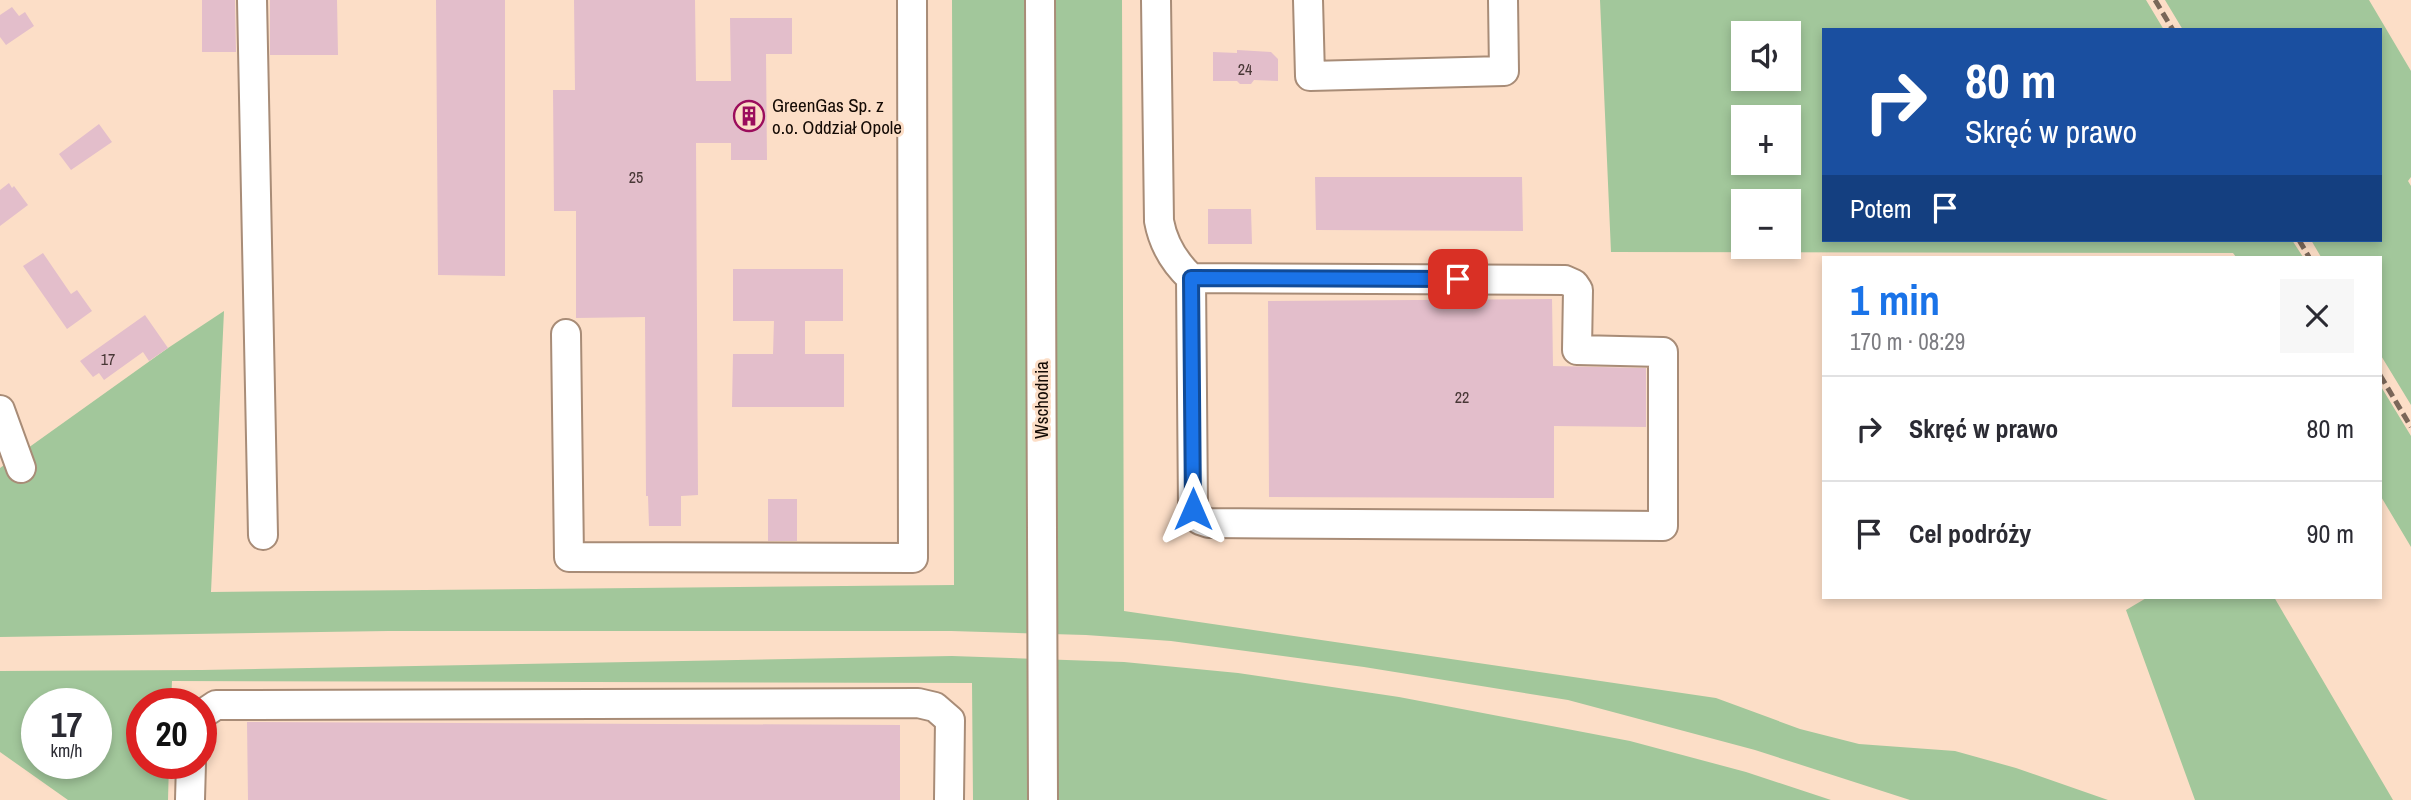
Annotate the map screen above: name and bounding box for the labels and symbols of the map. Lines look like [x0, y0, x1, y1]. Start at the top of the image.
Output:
house number: 24 [1238, 58, 1252, 80]
place label: GreenGas Sp. z o.o. Oddział Opole [772, 92, 902, 140]
building icon: GreenGas Sp. z o.o. Oddział Opole [732, 99, 766, 133]
house number: 25 [629, 166, 643, 188]
pin [1428, 249, 1488, 309]
house number: 17 [101, 348, 115, 370]
street label: Wschodnia [1028, 361, 1054, 439]
house number: 22 [1455, 386, 1469, 408]
position arrow [1156, 472, 1230, 546]
speed limit sign: 20 [126, 688, 217, 779]

